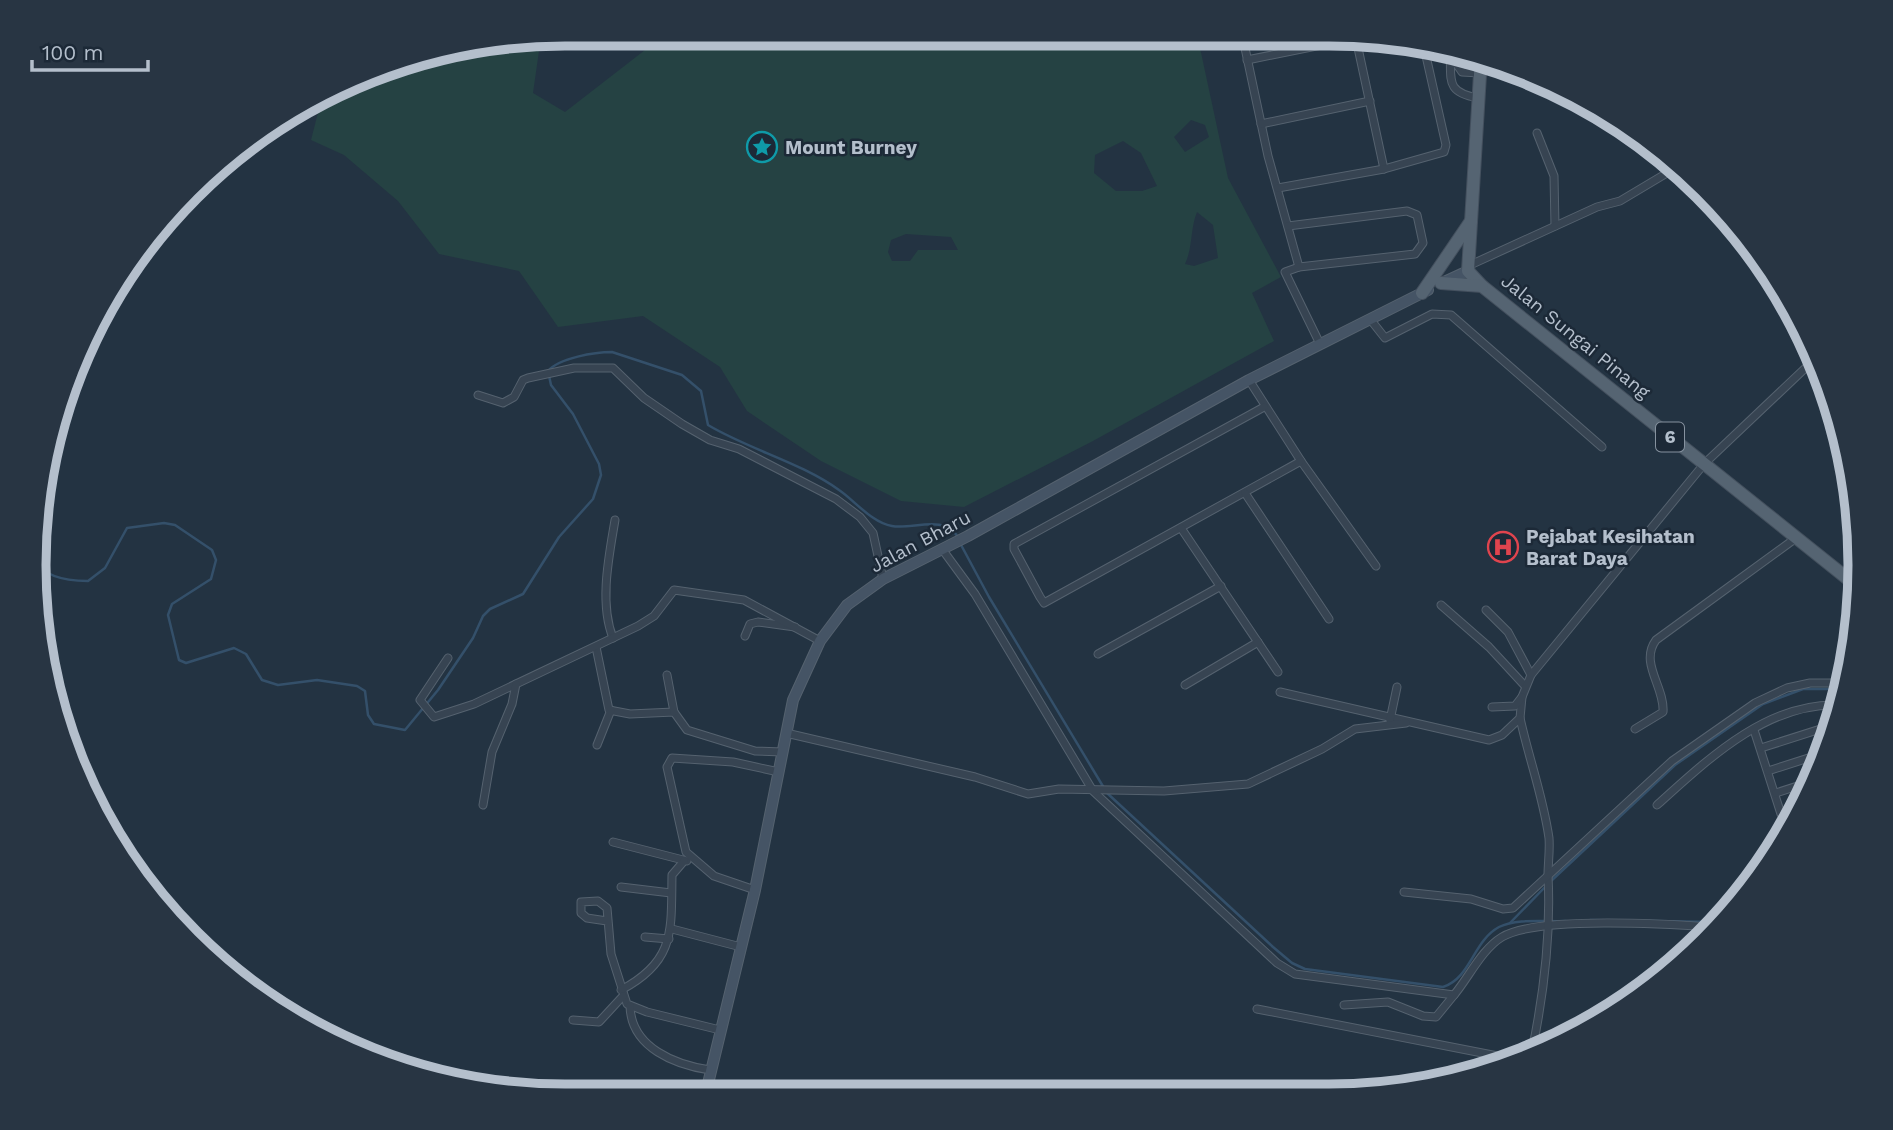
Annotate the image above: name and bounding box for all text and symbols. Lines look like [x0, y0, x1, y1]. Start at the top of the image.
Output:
scale bar [32, 28, 147, 72]
text: 100 m [42, 40, 104, 65]
place icon: Mount Burney [745, 130, 779, 164]
place label: Mount Burney [785, 136, 917, 159]
street label: Jalan Sungai Pinang [1497, 269, 1655, 404]
road number: 6 [1656, 422, 1684, 452]
street label: Jalan Bharu [866, 505, 974, 578]
place label: Pejabat Kesihatan Barat Daya [1526, 525, 1695, 570]
hospital icon: Pejabat Kesihatan Barat Daya [1486, 530, 1520, 564]

